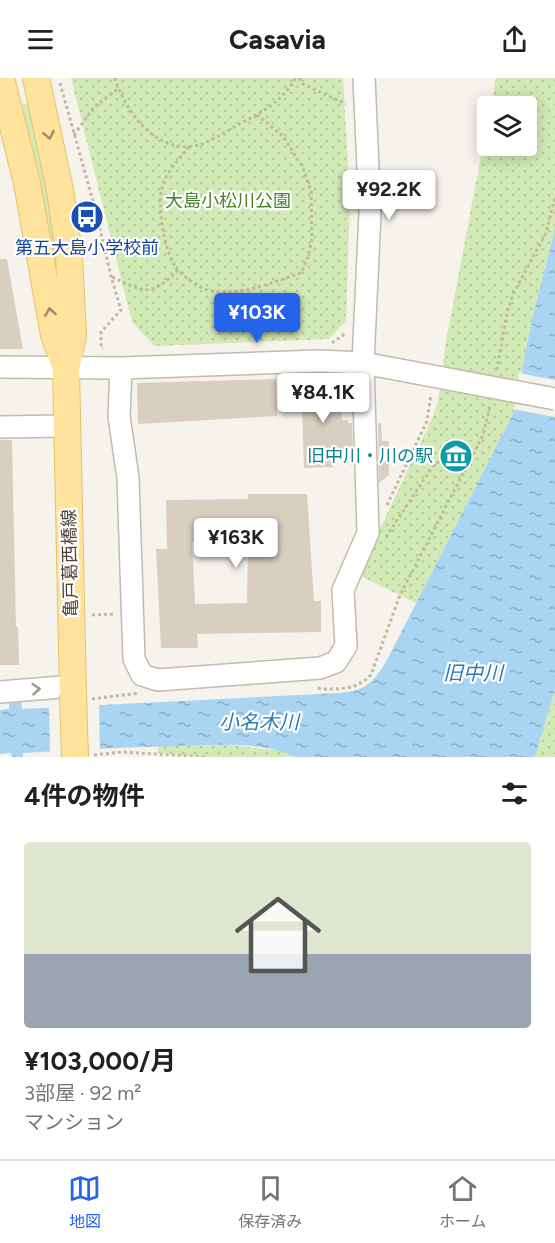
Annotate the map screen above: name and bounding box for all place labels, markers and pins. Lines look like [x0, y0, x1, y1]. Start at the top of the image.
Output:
pin: ¥92.2K [340, 170, 438, 221]
bus stop icon: 第五大島小学校前 [69, 199, 105, 235]
place label: 第五大島小学校前 [15, 237, 159, 259]
pin: ¥103K [215, 293, 299, 344]
pin: ¥84.1K [274, 373, 372, 424]
museum icon: 旧中川・川の駅 [438, 438, 474, 474]
place label: 旧中川・川の駅 [307, 445, 433, 467]
pin: ¥163K [194, 518, 278, 569]

